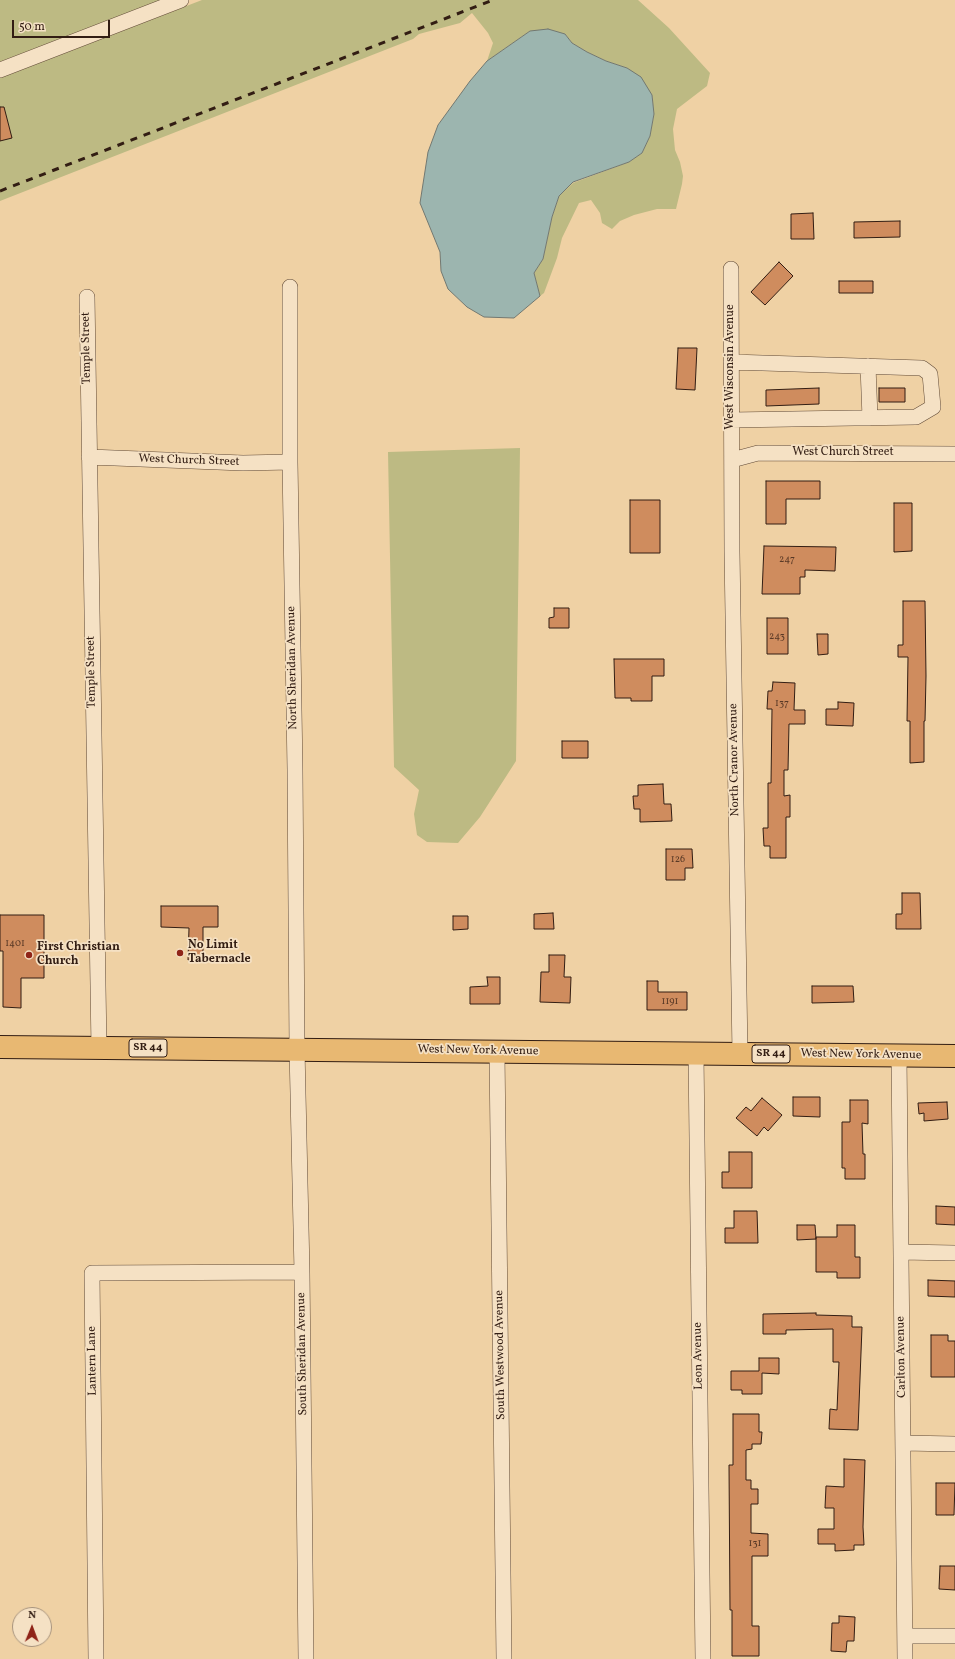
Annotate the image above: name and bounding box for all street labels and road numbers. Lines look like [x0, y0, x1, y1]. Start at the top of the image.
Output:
street label: West Wisconsin Avenue [724, 304, 738, 430]
street label: Temple Street [79, 312, 95, 384]
street label: West Church Street [792, 446, 894, 460]
street label: West Church Street [138, 452, 240, 470]
street label: North Sheridan Avenue [285, 606, 301, 730]
street label: Temple Street [84, 636, 100, 708]
street label: North Cranor Avenue [727, 703, 743, 817]
road number: SR 44 [129, 1039, 167, 1057]
street label: West New York Avenue [418, 1043, 538, 1059]
road number: SR 44 [752, 1045, 790, 1063]
street label: West New York Avenue [801, 1047, 921, 1063]
street label: South Westwood Avenue [493, 1290, 509, 1420]
street label: South Sheridan Avenue [295, 1292, 311, 1416]
street label: Carlton Avenue [894, 1316, 910, 1398]
street label: Leon Avenue [691, 1322, 707, 1390]
street label: Lantern Lane [85, 1326, 101, 1396]

